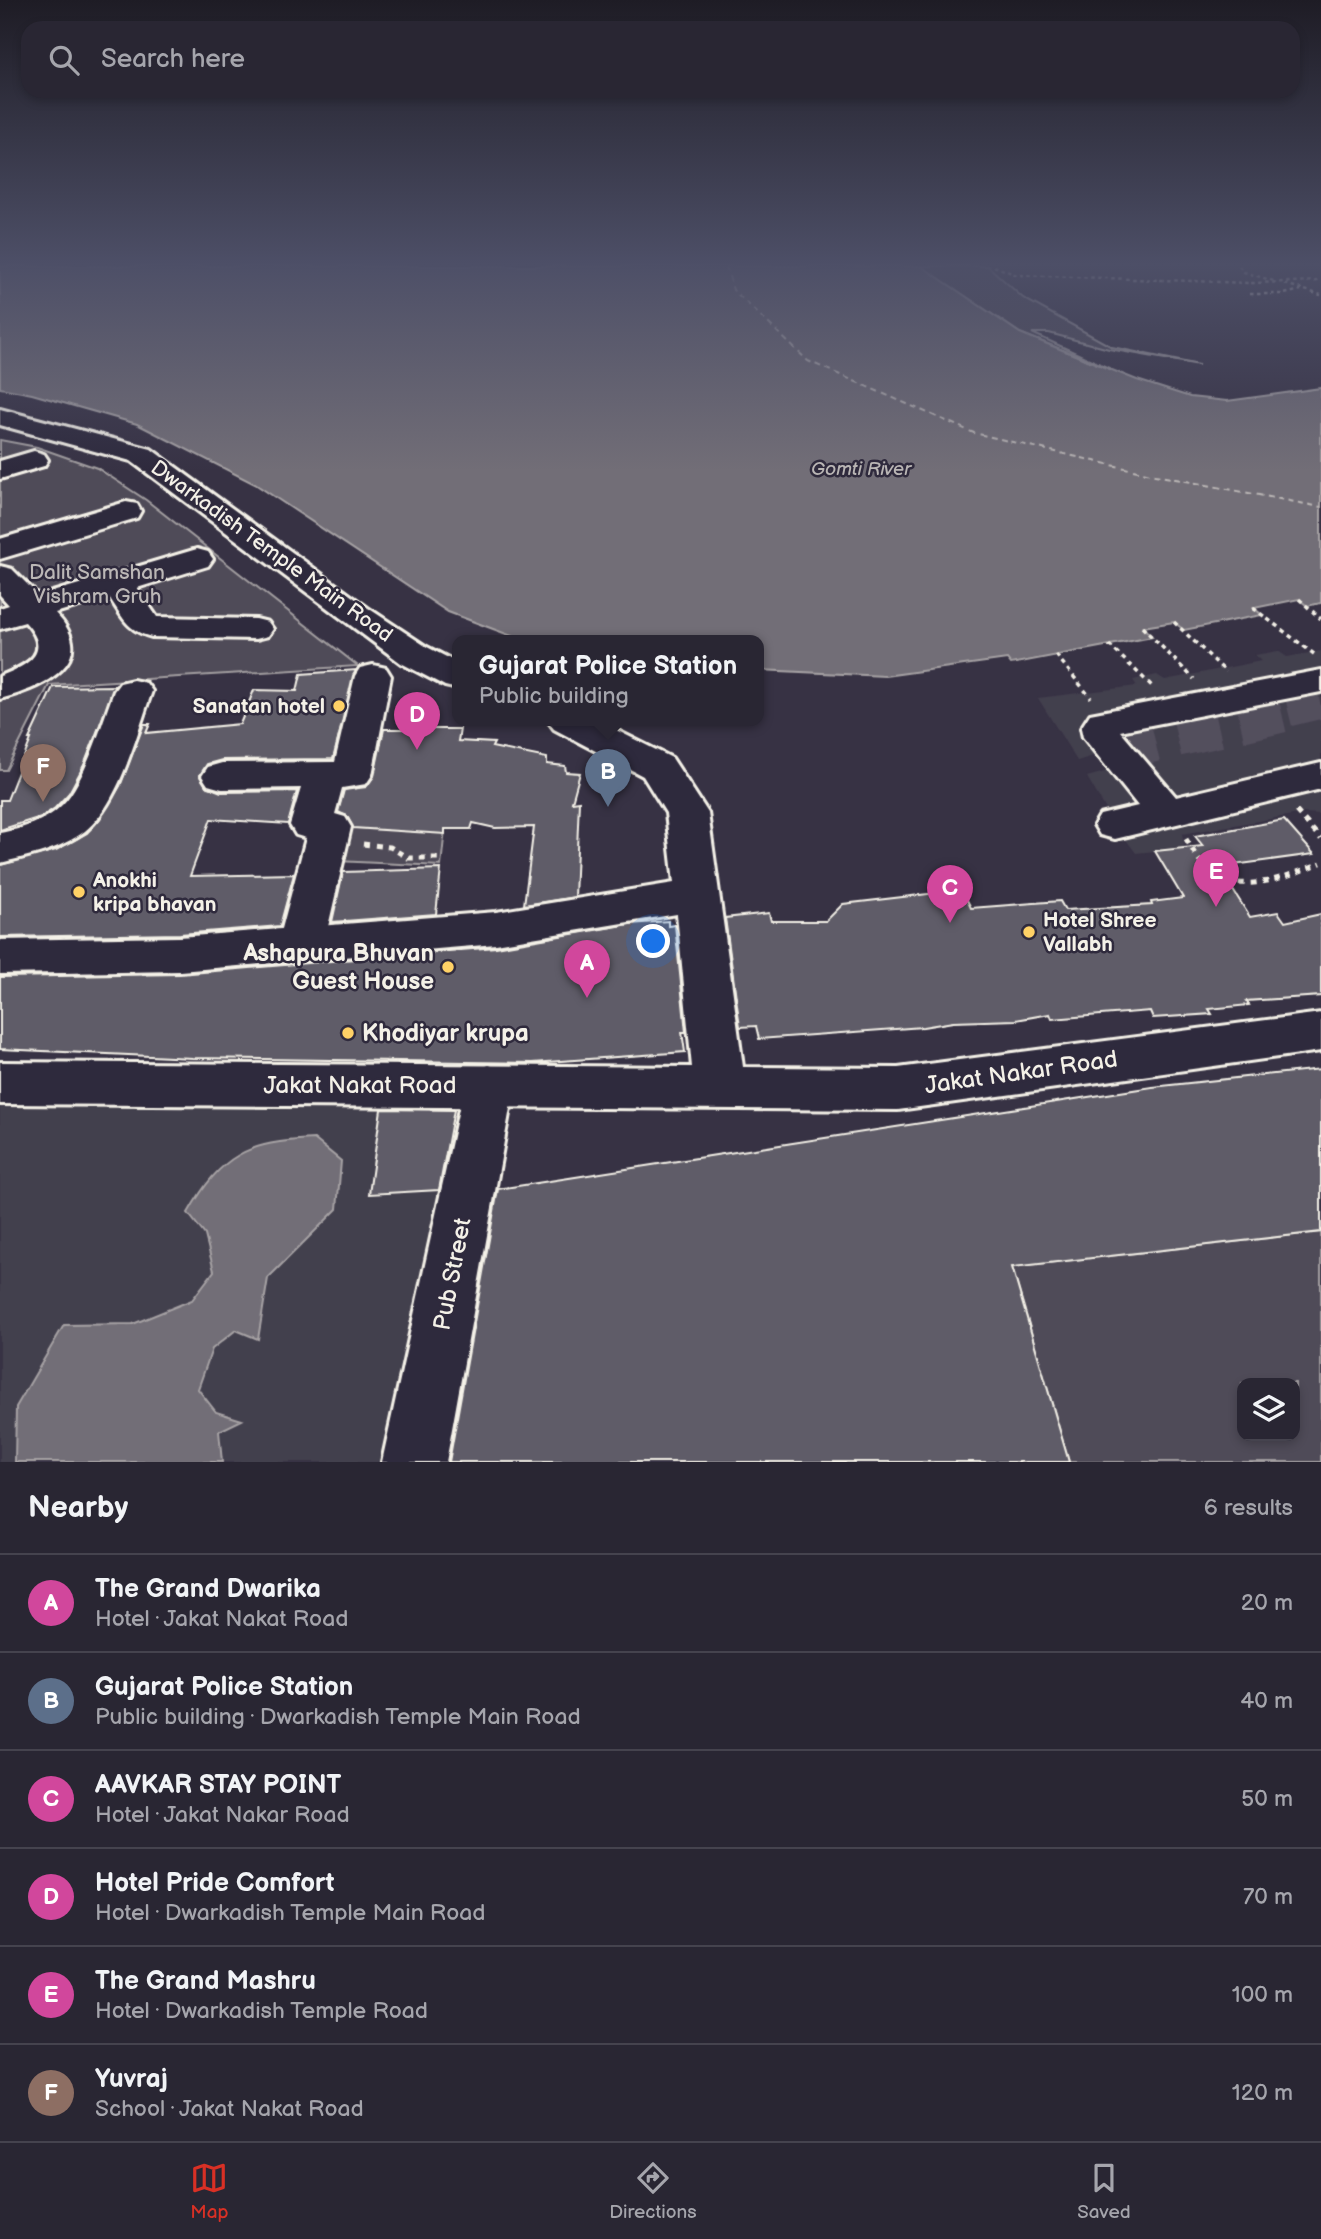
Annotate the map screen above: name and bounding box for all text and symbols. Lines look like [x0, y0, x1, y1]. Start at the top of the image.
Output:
search box [21, 21, 1300, 98]
icon: search [45, 41, 83, 79]
text: Search here [101, 44, 245, 75]
street label: Dwarkadish Temple Main Road [146, 455, 398, 648]
water label: Gomti River [811, 458, 912, 481]
park label: Dalit Samshan Vishram Gruh [29, 560, 165, 609]
popup [452, 635, 764, 726]
text: Gujarat Police Station [479, 651, 737, 682]
text: Public building [479, 682, 629, 710]
pin: D [394, 692, 440, 750]
place label: Sanatan hotel [193, 694, 325, 719]
marker: Sanatan hotel [331, 698, 347, 714]
pin: F [20, 744, 66, 802]
pin: B [585, 749, 631, 807]
pin: E [1193, 849, 1239, 907]
pin: C [927, 865, 973, 923]
place label: Anokhi kripa bhavan [92, 868, 217, 917]
marker: Anokhi kripa bhavan [71, 884, 87, 900]
place label: Hotel Shree Vallabh [1043, 908, 1156, 957]
your location [636, 924, 670, 958]
marker: Hotel Shree Vallabh [1021, 924, 1037, 940]
place label: Ashapura Bhuvan Guest House [242, 939, 434, 996]
pin: A [564, 940, 610, 998]
marker: Ashapura Bhuvan Guest House [440, 959, 456, 975]
place label: Khodiyar krupa [362, 1019, 529, 1048]
marker: Khodiyar krupa [340, 1025, 356, 1041]
street label: Jakat Nakar Road [923, 1045, 1119, 1100]
street label: Jakat Nakat Road [264, 1071, 456, 1100]
street label: Pub Street [427, 1215, 478, 1333]
map controls [1237, 1378, 1300, 1441]
button: layers [1237, 1378, 1300, 1441]
text: Nearby [28, 1490, 128, 1526]
text: 6 results [1204, 1494, 1293, 1522]
text: The Grand Dwarika [95, 1574, 321, 1605]
text: A [44, 1589, 58, 1617]
text: 20 m [1241, 1589, 1293, 1617]
text: Hotel · Jakat Nakat Road [95, 1605, 348, 1633]
text: Gujarat Police Station [95, 1672, 353, 1703]
text: B [43, 1687, 59, 1715]
text: 40 m [1240, 1687, 1293, 1715]
text: Public building · Dwarkadish Temple Main Road [95, 1703, 581, 1731]
text: AAVKAR STAY POINT [95, 1770, 341, 1801]
text: C [43, 1785, 59, 1813]
text: 50 m [1241, 1785, 1293, 1813]
text: Hotel · Jakat Nakar Road [95, 1801, 350, 1829]
text: Hotel Pride Comfort [95, 1868, 335, 1899]
text: D [43, 1883, 59, 1911]
text: 70 m [1243, 1883, 1293, 1911]
text: Hotel · Dwarkadish Temple Main Road [95, 1899, 485, 1927]
text: The Grand Mashru [95, 1966, 316, 1997]
text: E [44, 1981, 58, 2009]
text: 100 m [1232, 1981, 1293, 2009]
text: Hotel · Dwarkadish Temple Road [95, 1997, 428, 2025]
text: Yuvraj [95, 2064, 168, 2095]
text: F [44, 2079, 58, 2107]
text: 120 m [1232, 2079, 1293, 2107]
text: School · Jakat Nakat Road [95, 2095, 364, 2123]
tab: Map [190, 2159, 229, 2224]
tab: Directions [609, 2159, 697, 2224]
tab: Saved [1077, 2159, 1131, 2224]

